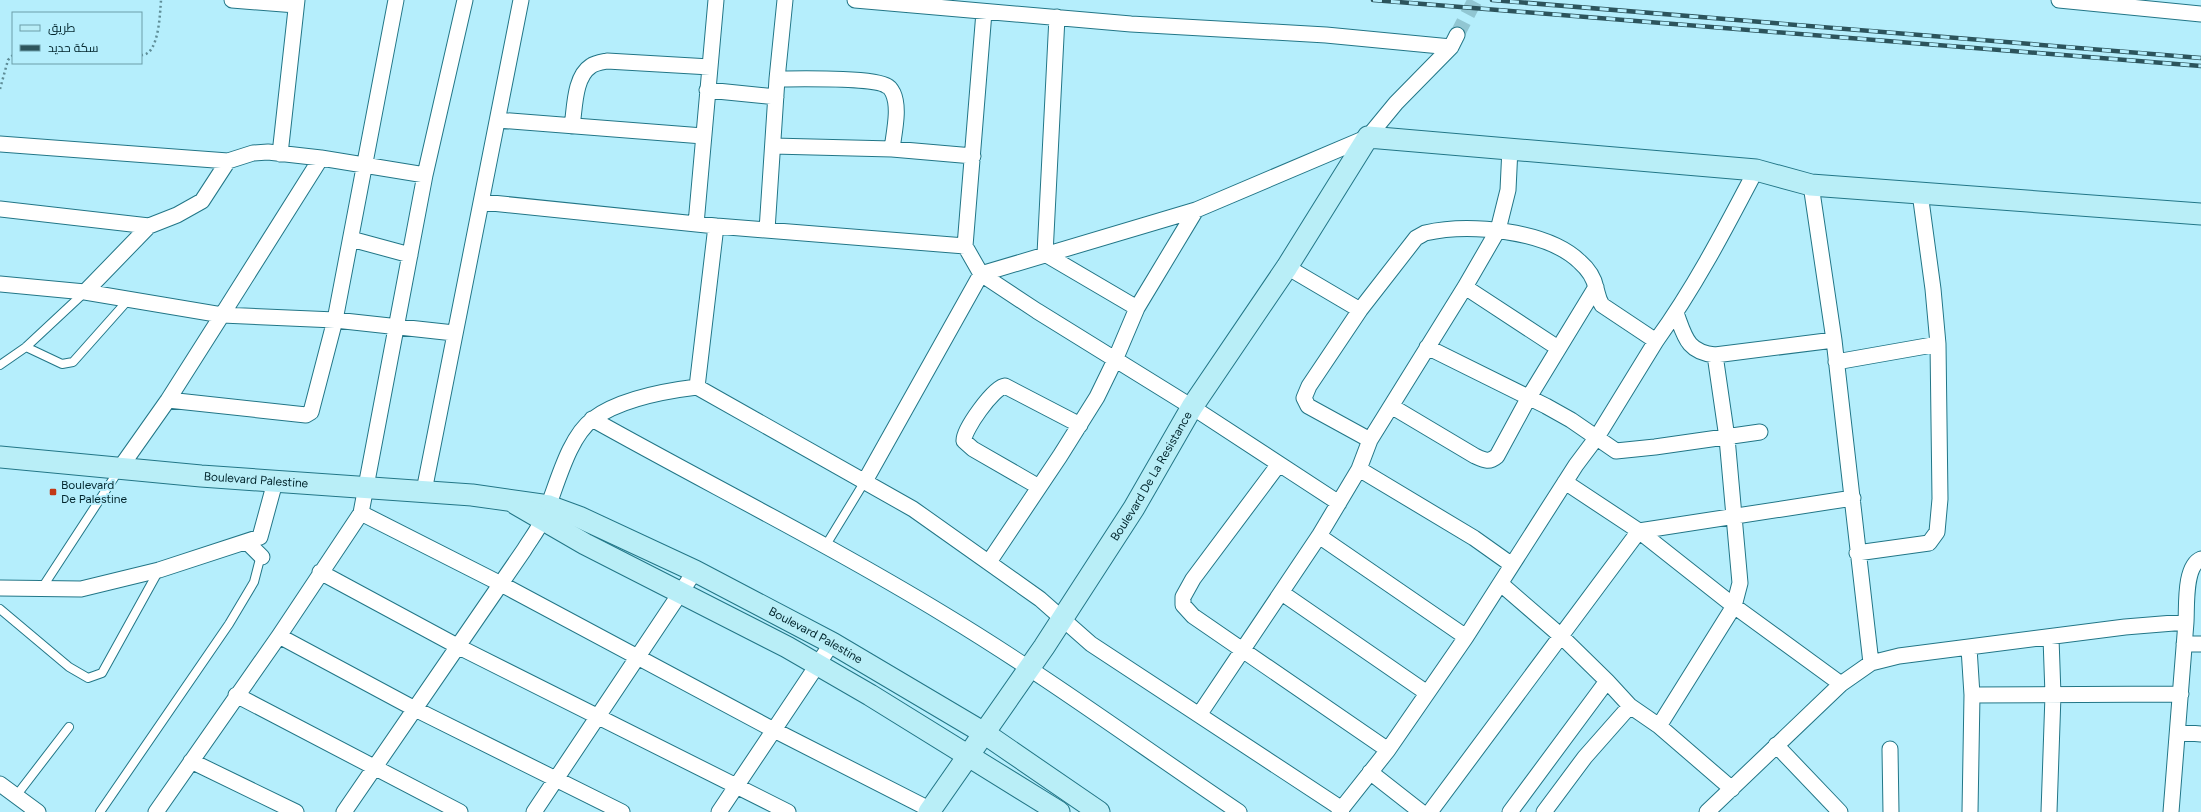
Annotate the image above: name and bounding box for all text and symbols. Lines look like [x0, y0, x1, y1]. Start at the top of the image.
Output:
legend [12, 12, 142, 64]
text: طريق [48, 21, 76, 35]
text: سكة حديد [48, 41, 99, 55]
street label: Boulevard De La Resistance [1108, 409, 1195, 543]
street label: Boulevard Palestine [203, 469, 309, 491]
place label: Boulevard De Palestine [61, 478, 128, 506]
marker: Boulevard De Palestine [48, 487, 58, 497]
street label: Boulevard Palestine [766, 604, 866, 667]

